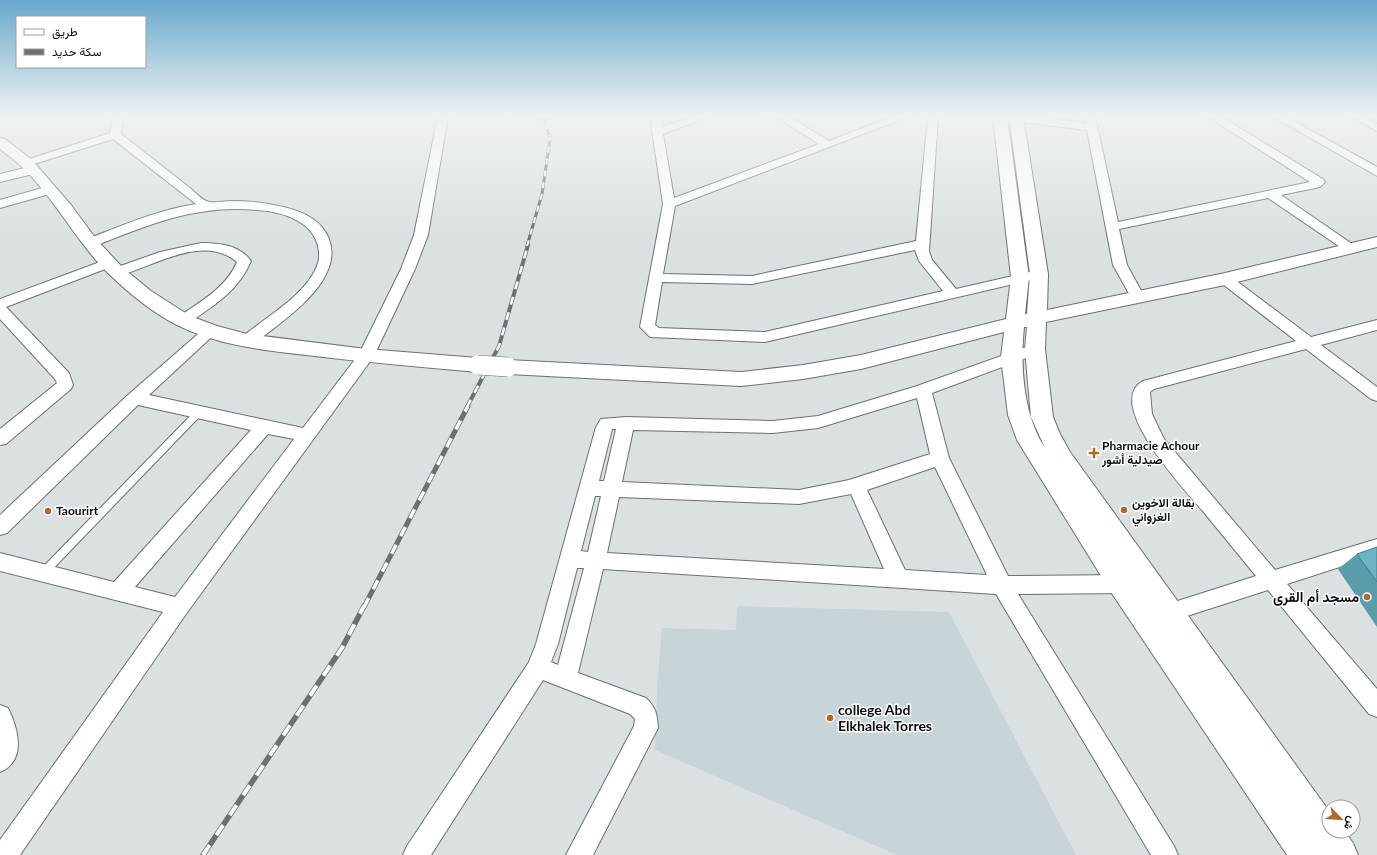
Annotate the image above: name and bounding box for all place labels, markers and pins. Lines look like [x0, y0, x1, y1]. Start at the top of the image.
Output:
place label: Pharmacie Achour صيدلية أشور [1101, 438, 1200, 468]
marker: Pharmacie Achour صيدلية أشور [1089, 448, 1099, 458]
place label: بقالة الاخوين الغزواني [1132, 495, 1195, 527]
place label: Taourirt [56, 503, 99, 518]
marker: بقالة الاخوين الغزواني [1119, 505, 1129, 515]
marker: Taourirt [43, 506, 53, 516]
place label: مسجد أم القرى [1273, 588, 1359, 606]
marker: مسجد أم القرى [1362, 592, 1372, 602]
place label: college Abd Elkhalek Torres [838, 701, 932, 734]
marker: college Abd Elkhalek Torres [825, 713, 835, 723]

